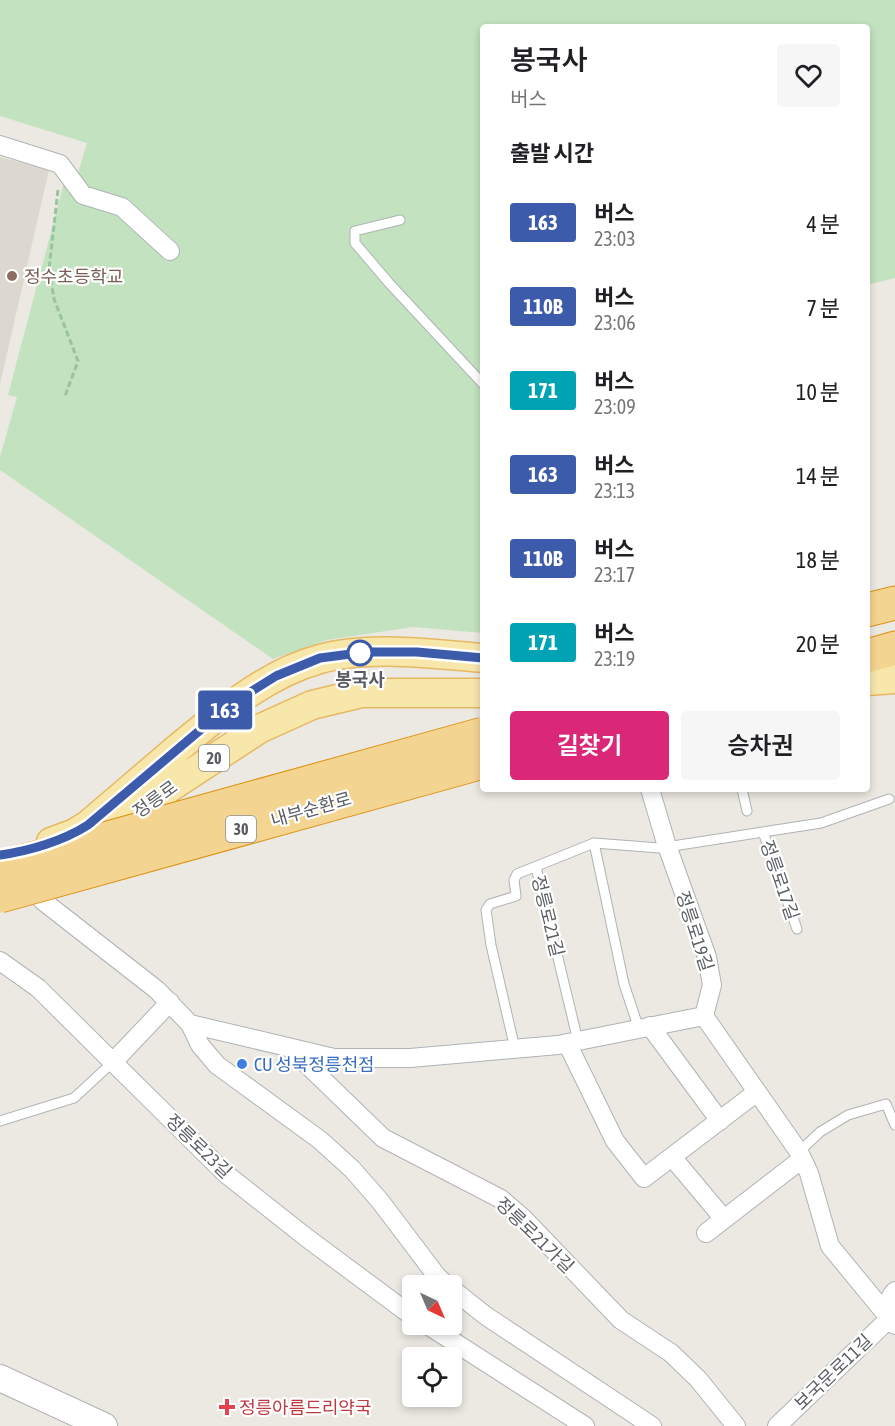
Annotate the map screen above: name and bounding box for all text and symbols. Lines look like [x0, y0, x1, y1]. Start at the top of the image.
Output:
text: 봉국사 [510, 44, 587, 76]
button: heart [777, 44, 840, 107]
text: 버스 [510, 87, 547, 110]
text: 출발 시간 [510, 140, 594, 166]
text: 버스 [594, 200, 634, 226]
text: 163 [528, 210, 558, 234]
text: 4 분 [806, 211, 840, 237]
text: 23:03 [594, 227, 636, 250]
place label: 정수초등학교 [24, 266, 123, 287]
marker: 정수초등학교 [5, 269, 19, 283]
text: 버스 [594, 284, 634, 310]
text: 110B [523, 294, 563, 318]
text: 7 분 [806, 295, 840, 321]
text: 23:06 [594, 311, 636, 334]
text: 버스 [594, 368, 634, 394]
text: 171 [528, 378, 558, 402]
text: 10 분 [796, 379, 840, 405]
text: 23:09 [594, 395, 636, 418]
text: 버스 [594, 452, 634, 478]
text: 163 [528, 462, 558, 486]
text: 14 분 [796, 463, 840, 489]
text: 23:13 [594, 479, 635, 502]
text: 버스 [594, 536, 634, 562]
text: 110B [523, 546, 563, 570]
text: 18 분 [796, 547, 840, 573]
text: 23:17 [594, 563, 635, 586]
text: 버스 [594, 620, 634, 646]
text: 171 [528, 630, 558, 654]
text: 20 분 [796, 631, 840, 657]
marker: 봉국사 [347, 640, 373, 666]
text: 23:19 [594, 647, 635, 670]
place label: 봉국사 [335, 669, 385, 690]
line badge: 163 [190, 690, 260, 730]
text: 163 [210, 698, 240, 722]
button: 길찾기 [510, 711, 669, 780]
button: 승차권 [681, 711, 840, 780]
road number: 20 [199, 745, 229, 771]
street label: 정릉로 [129, 776, 181, 822]
street label: 내부순환로 [268, 787, 354, 831]
road number: 30 [226, 816, 256, 842]
street label: 정릉로17길 [757, 837, 803, 923]
street label: 정릉로21길 [528, 873, 568, 959]
street label: 정릉로19길 [672, 888, 718, 974]
place label: CU 성북정릉천점 [254, 1054, 375, 1075]
marker: CU 성북정릉천점 [235, 1057, 249, 1071]
street label: 정릉로23길 [162, 1110, 236, 1182]
street label: 정릉로21가길 [492, 1193, 578, 1277]
north arrow [402, 1275, 462, 1335]
map controls [402, 1275, 462, 1407]
street label: 보국문로11길 [790, 1330, 876, 1414]
button: locate [402, 1347, 462, 1407]
place label: 정릉아름드리약국 [239, 1397, 371, 1418]
marker: 정릉아름드리약국 [220, 1400, 234, 1414]

